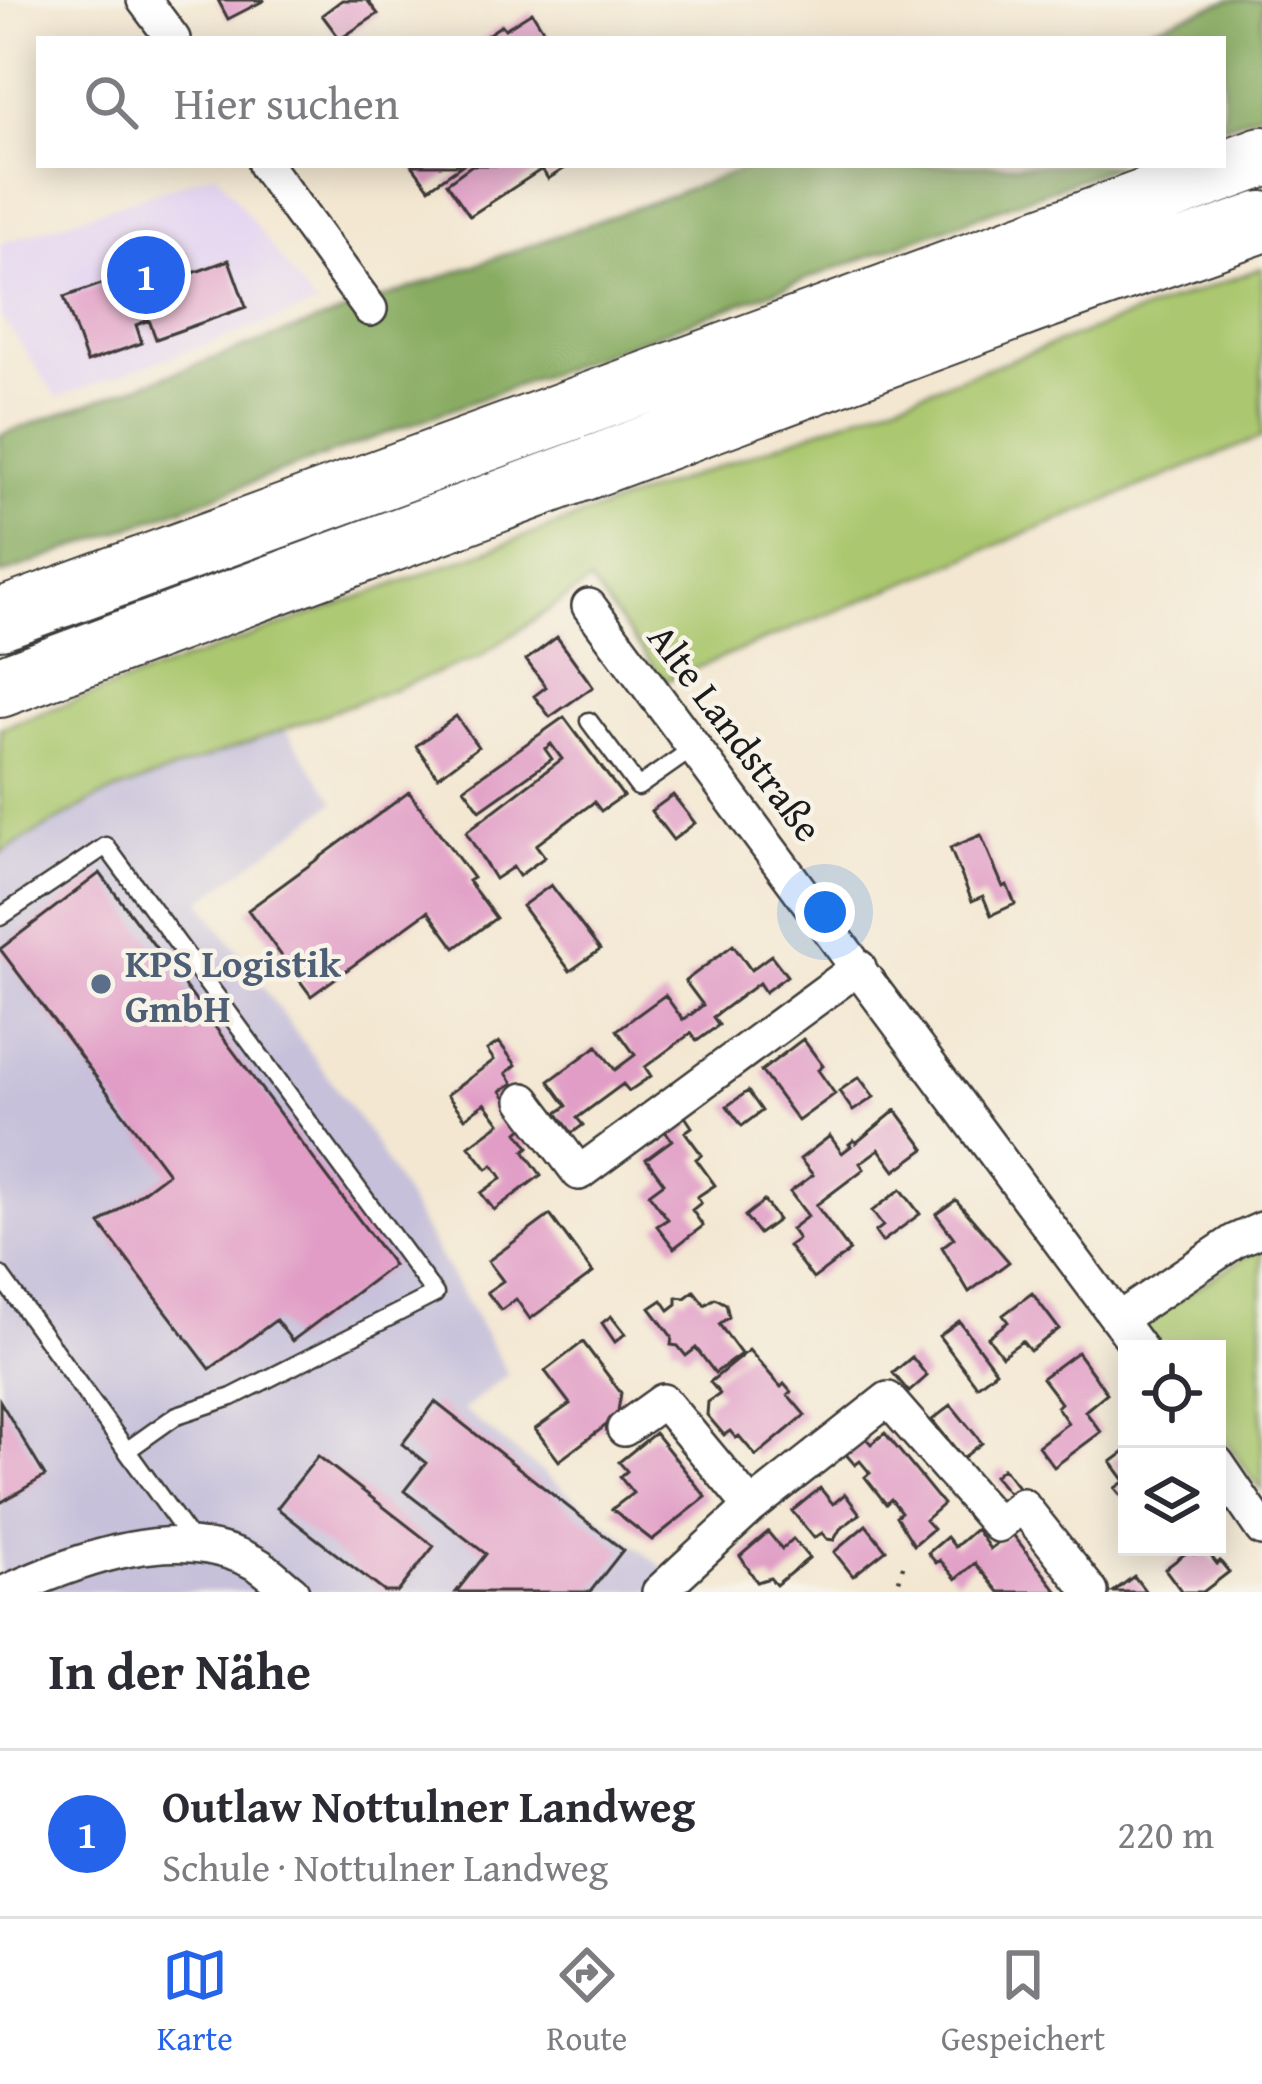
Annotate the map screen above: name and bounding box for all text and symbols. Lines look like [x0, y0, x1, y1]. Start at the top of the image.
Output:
search box [36, 36, 1226, 168]
icon: search [78, 69, 144, 135]
text: Hier suchen [174, 70, 399, 135]
pin: 1 [107, 230, 185, 320]
street label: Alte Landstraße [635, 611, 837, 853]
your location [795, 882, 855, 942]
place label: KPS Logistik GmbH [125, 934, 342, 1036]
marker: KPS Logistik GmbH [88, 971, 114, 997]
map controls [1118, 1340, 1226, 1556]
button: locate [1118, 1340, 1226, 1448]
button: layers [1118, 1448, 1226, 1556]
text: In der Nähe [48, 1633, 311, 1708]
text: Outlaw Nottulner Landweg [162, 1773, 695, 1838]
text: 1 [77, 1805, 97, 1862]
text: 220 m [1117, 1805, 1214, 1862]
text: Schule · Nottulner Landweg [162, 1838, 608, 1895]
tab: Karte [157, 1942, 233, 2062]
tab: Route [547, 1942, 627, 2062]
tab: Gespeichert [941, 1942, 1105, 2062]

